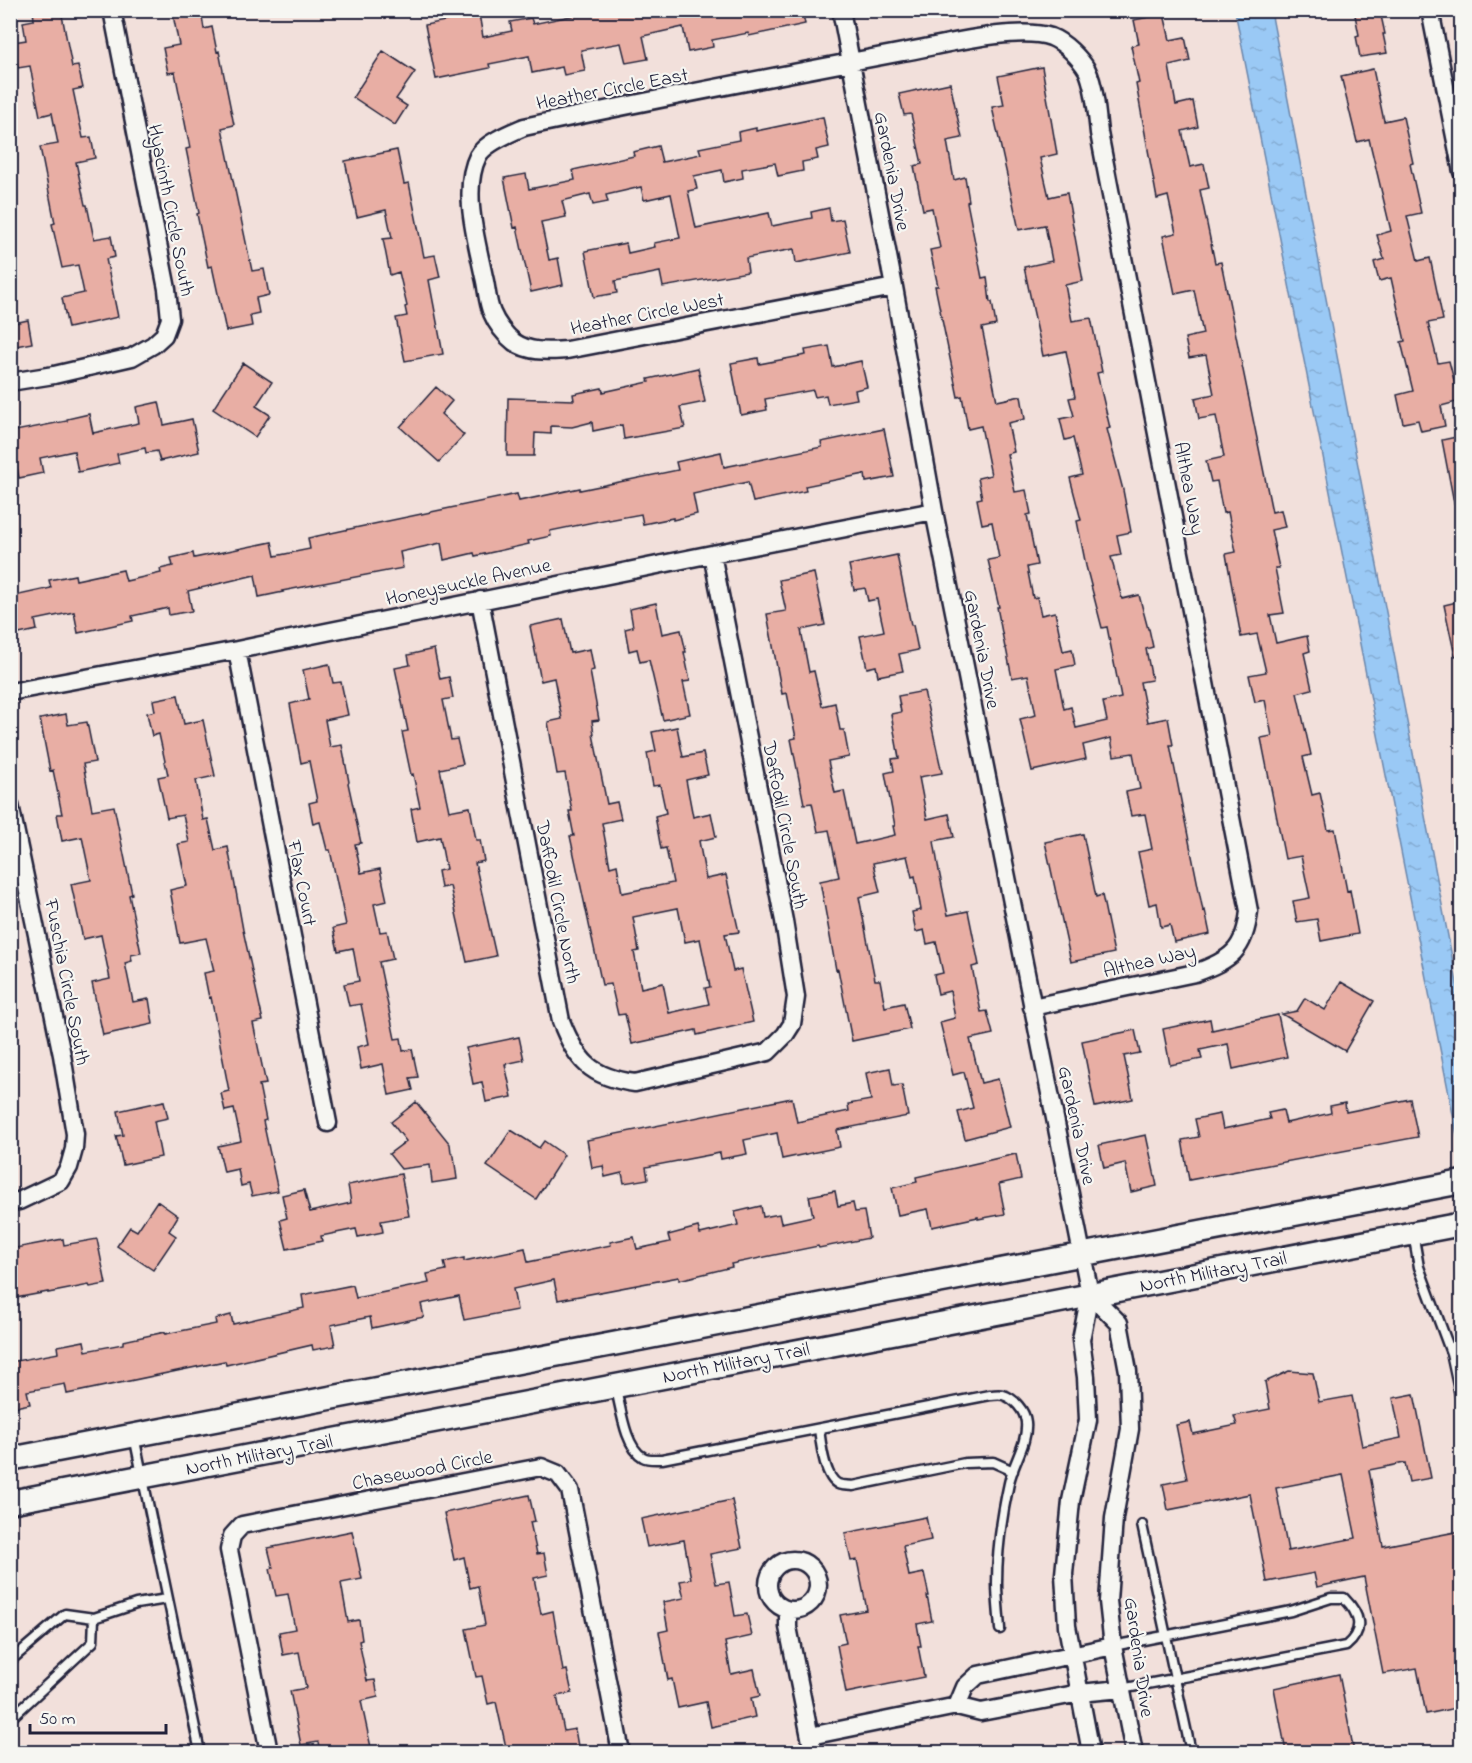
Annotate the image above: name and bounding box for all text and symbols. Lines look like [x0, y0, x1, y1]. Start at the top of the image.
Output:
street label: Heather Circle East [534, 61, 691, 119]
street label: Gardenia Drive [865, 109, 916, 234]
street label: Hyacinth Circle South [139, 122, 200, 299]
street label: Heather Circle West [568, 286, 727, 345]
street label: Althea Way [1164, 440, 1211, 537]
street label: Honeysuckle Avenue [383, 552, 554, 615]
street label: Gardenia Drive [955, 587, 1006, 712]
street label: Daffodil Circle South [753, 738, 814, 912]
street label: Daffodil Circle North [526, 817, 587, 986]
street label: Flax Court [278, 837, 323, 929]
street label: Fuschia Circle South [35, 896, 96, 1068]
street label: Althea Way [1100, 938, 1199, 987]
street label: Gardenia Drive [1049, 1063, 1102, 1188]
street label: North Military Trail [1137, 1245, 1290, 1302]
street label: North Military Trail [660, 1336, 813, 1393]
street label: North Military Trail [183, 1428, 336, 1485]
street label: Chasewood Circle [350, 1444, 495, 1499]
street label: Gardenia Drive [1115, 1596, 1160, 1719]
scale bar [30, 1697, 166, 1735]
text: 50 m [39, 1707, 76, 1733]

